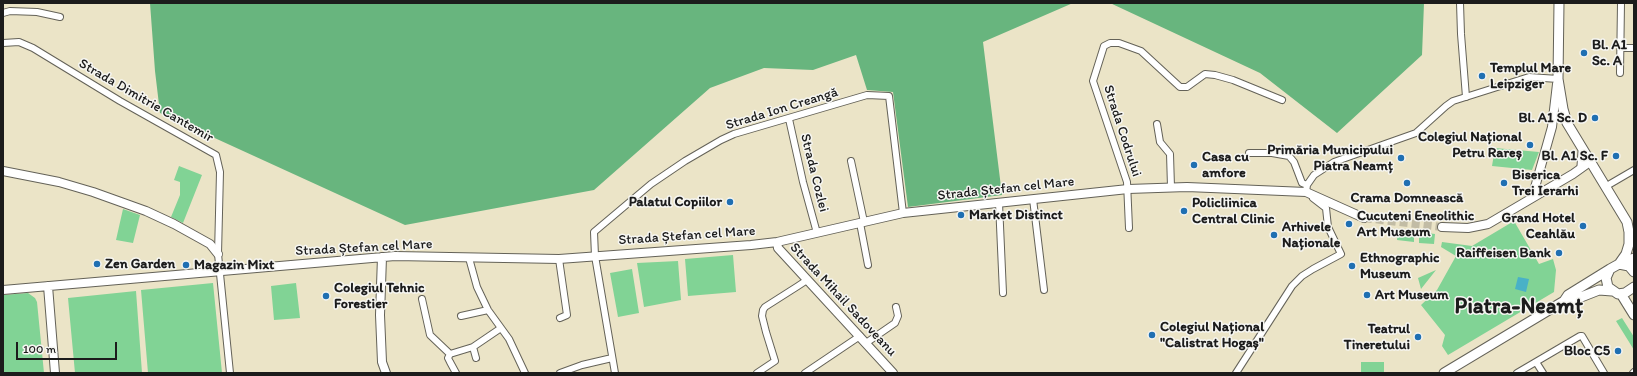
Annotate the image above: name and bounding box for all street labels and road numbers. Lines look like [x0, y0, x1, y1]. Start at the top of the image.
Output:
street label: Strada Dimitrie Cantemir [76, 56, 216, 146]
street label: Strada Codrului [1099, 83, 1145, 179]
street label: Strada Ion Creangă [724, 84, 840, 134]
street label: Strada Cozlei [796, 132, 832, 214]
street label: Strada Ștefan cel Mare [937, 173, 1075, 205]
street label: Strada Ștefan cel Mare [618, 223, 756, 249]
street label: Strada Ștefan cel Mare [295, 236, 433, 260]
street label: Strada Mihail Sadoveanu [786, 240, 900, 360]

